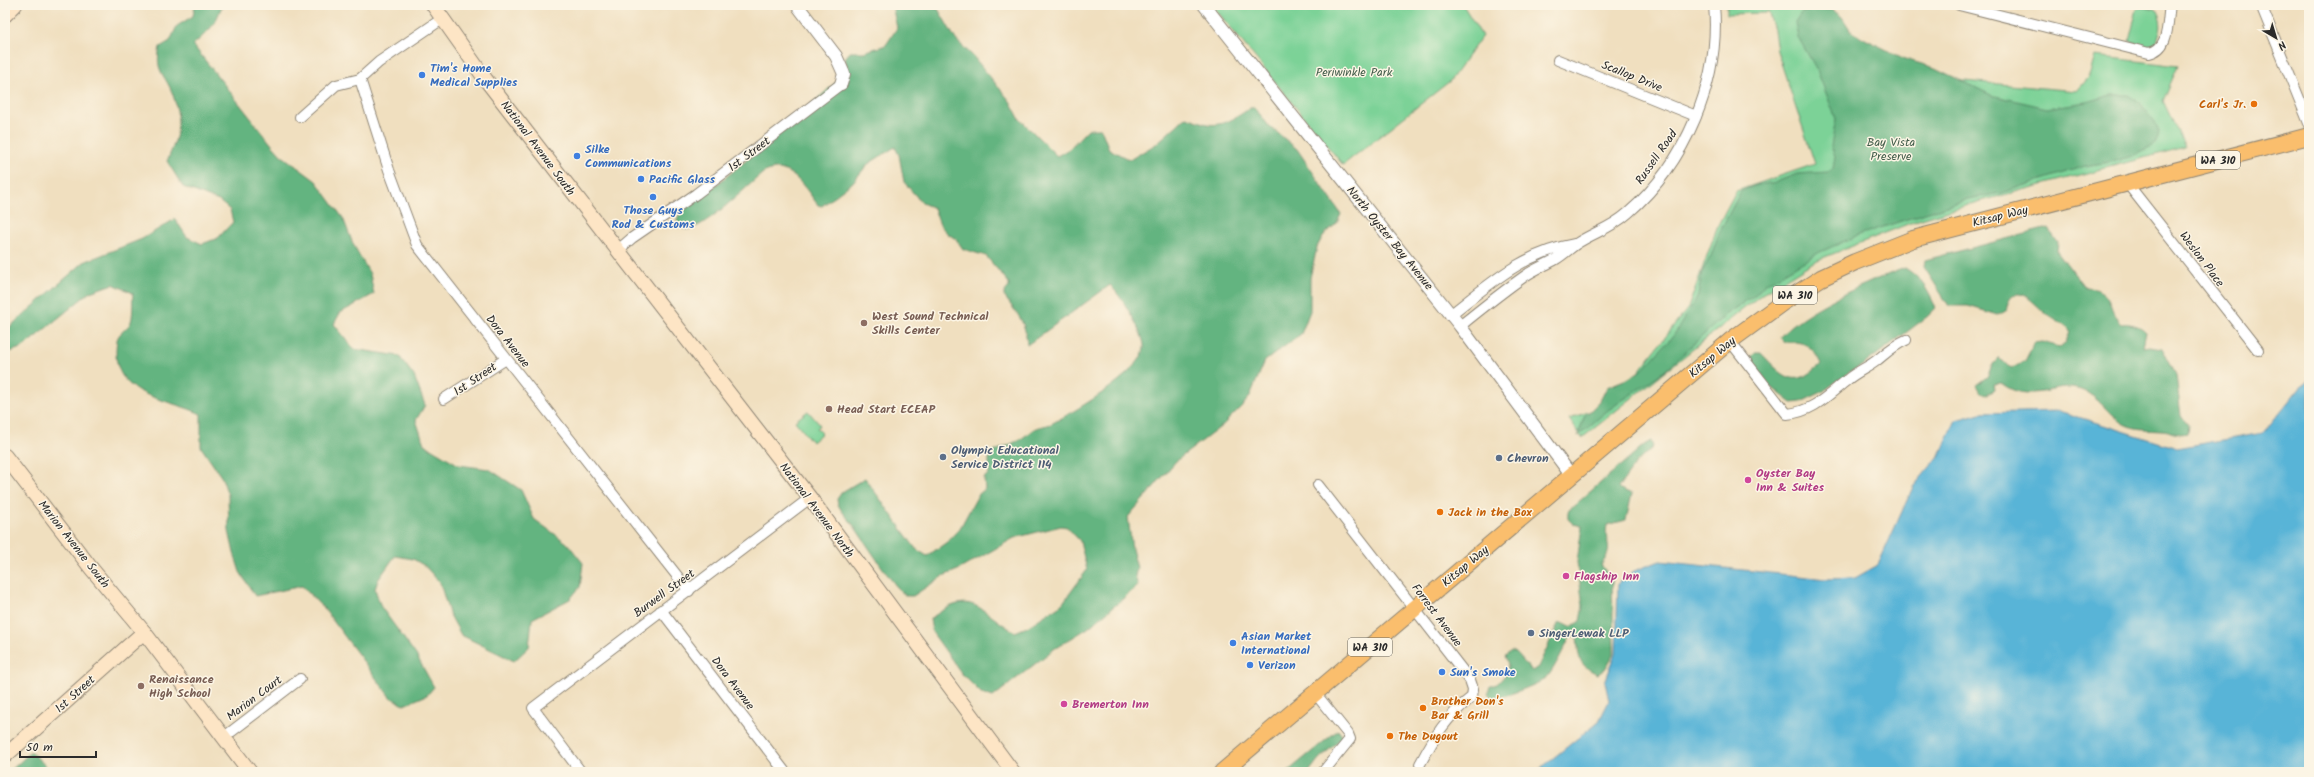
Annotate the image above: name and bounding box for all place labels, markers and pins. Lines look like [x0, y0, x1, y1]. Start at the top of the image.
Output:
place label: Tim's Home Medical Supplies [430, 59, 518, 92]
marker: Tim's Home Medical Supplies [417, 70, 427, 80]
place label: Carl's Jr. [2199, 95, 2246, 114]
marker: Carl's Jr. [2249, 99, 2259, 109]
place label: Silke Communications [585, 140, 672, 173]
marker: Silke Communications [572, 151, 582, 161]
place label: Pacific Glass [649, 170, 715, 189]
marker: Pacific Glass [636, 174, 646, 184]
marker: Those Guys Rod & Customs [648, 192, 658, 202]
place label: Those Guys Rod & Customs [612, 201, 695, 234]
place label: West Sound Technical Skills Center [872, 307, 989, 340]
marker: West Sound Technical Skills Center [859, 318, 869, 328]
place label: Head Start ECEAP [837, 400, 936, 419]
marker: Head Start ECEAP [824, 404, 834, 414]
place label: Olympic Educational Service District 114 [951, 441, 1059, 474]
place label: Chevron [1507, 449, 1549, 468]
marker: Olympic Educational Service District 114 [938, 452, 948, 462]
marker: Chevron [1494, 453, 1504, 463]
place label: Oyster Bay Inn & Suites [1756, 464, 1825, 497]
marker: Oyster Bay Inn & Suites [1743, 475, 1753, 485]
place label: Jack in the Box [1448, 503, 1532, 522]
marker: Jack in the Box [1435, 507, 1445, 517]
place label: Flagship Inn [1574, 567, 1640, 586]
marker: Flagship Inn [1561, 571, 1571, 581]
place label: SingerLewak LLP [1539, 624, 1629, 643]
place label: Asian Market International [1241, 627, 1312, 660]
marker: SingerLewak LLP [1526, 628, 1536, 638]
marker: Asian Market International [1228, 638, 1238, 648]
place label: Verizon [1258, 656, 1296, 675]
marker: Verizon [1245, 660, 1255, 670]
place label: Sun's Smoke [1450, 663, 1516, 682]
marker: Sun's Smoke [1437, 667, 1447, 677]
place label: Renaissance High School [149, 670, 214, 703]
marker: Renaissance High School [136, 681, 146, 691]
place label: Brother Don's Bar & Grill [1431, 692, 1504, 725]
place label: Bremerton Inn [1072, 695, 1149, 714]
marker: Bremerton Inn [1059, 699, 1069, 709]
marker: Brother Don's Bar & Grill [1418, 703, 1428, 713]
place label: The Dugout [1398, 727, 1459, 746]
marker: The Dugout [1385, 731, 1395, 741]

